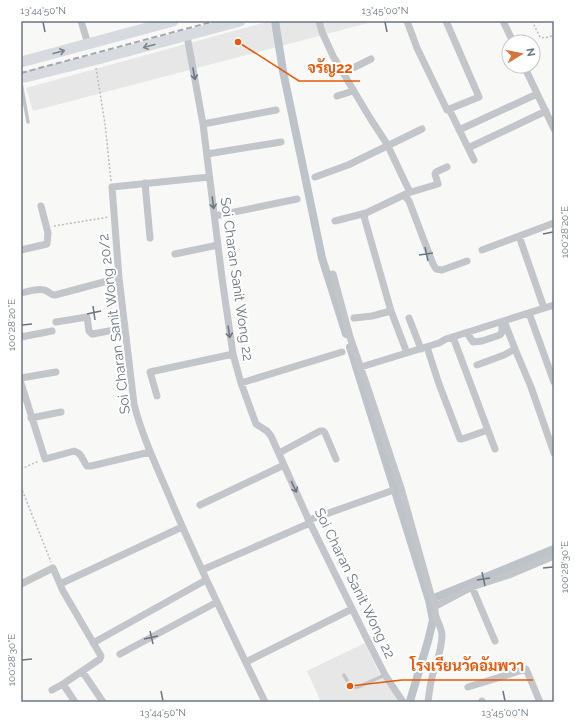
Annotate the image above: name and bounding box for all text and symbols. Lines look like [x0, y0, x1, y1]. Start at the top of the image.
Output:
text: 13°44'50"N [20, 5, 66, 16]
text: 13°45'00"N [362, 5, 408, 16]
north arrow [501, 34, 541, 74]
one-way arrow [143, 43, 156, 50]
one-way arrow [52, 47, 65, 55]
text: N [523, 47, 537, 58]
callout: จรัญ22 [299, 54, 360, 81]
text: จรัญ22 [307, 58, 353, 77]
one-way arrow [191, 67, 199, 80]
one-way arrow [209, 196, 217, 209]
street label: Soi Charan Sanit Wong 22 [218, 196, 256, 362]
text: 100°28'20"E [559, 206, 570, 258]
street label: Soi Charan Sanit Wong 20/2 [95, 233, 133, 415]
text: 100°28'20"E [6, 299, 17, 351]
one-way arrow [225, 325, 233, 338]
one-way arrow [291, 481, 298, 493]
street label: Soi Charan Sanit Wong 22 [312, 505, 398, 661]
text: 100°28'30"E [559, 541, 570, 593]
text: 100°28'30"E [6, 634, 17, 686]
callout: โรงเรียนวัดอัมพวา [402, 653, 533, 680]
text: โรงเรียนวัดอัมพวา [409, 655, 524, 675]
text: 13°44'50"N [140, 707, 186, 718]
text: 13°45'00"N [482, 707, 528, 718]

